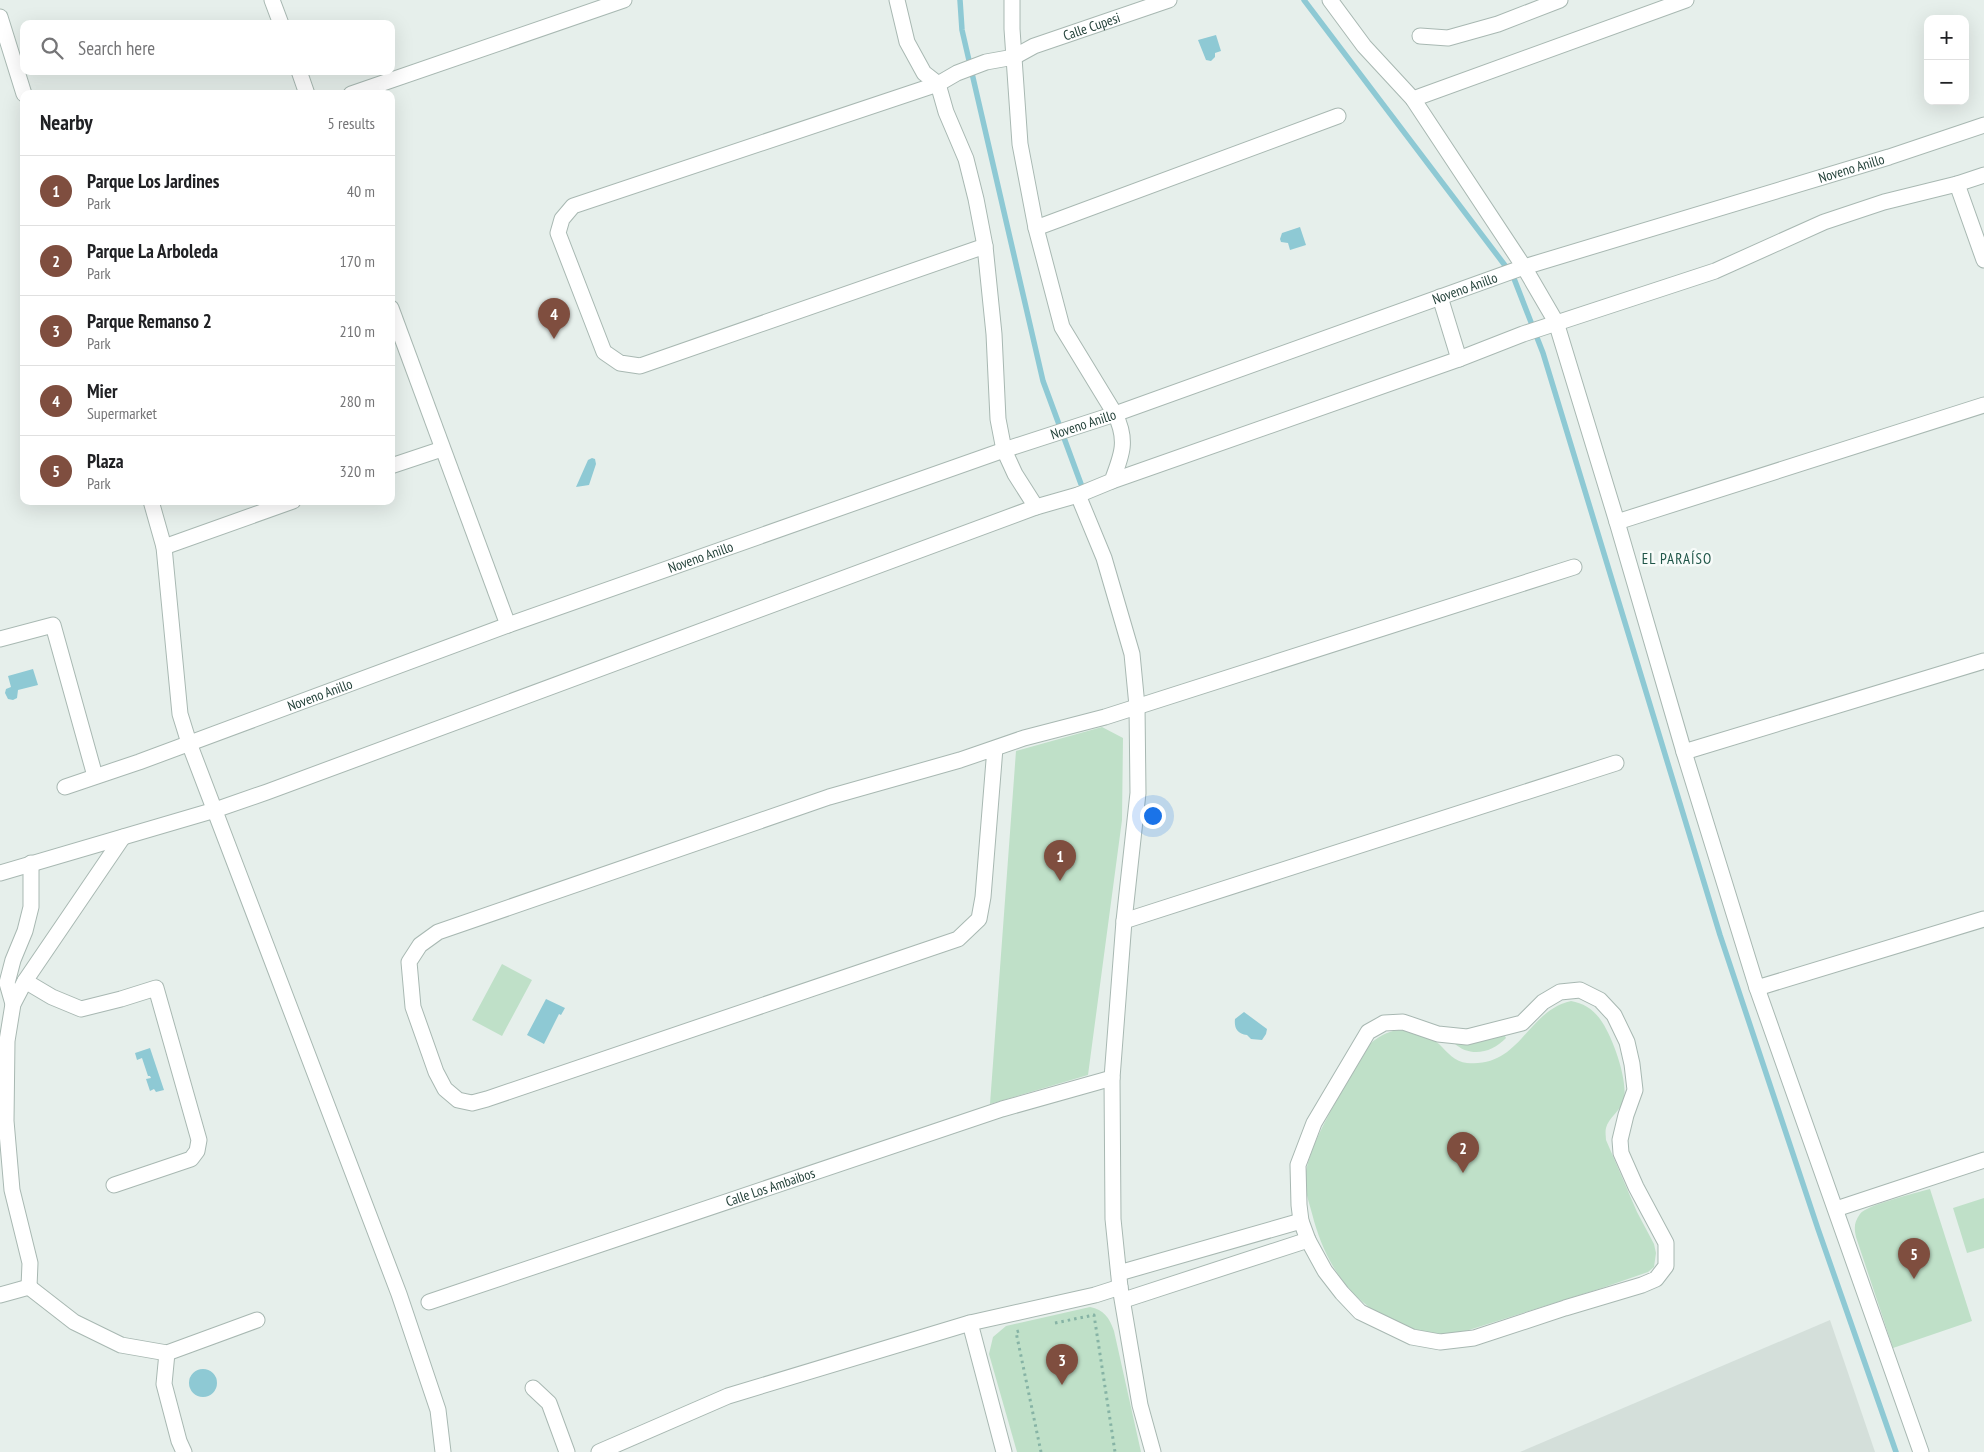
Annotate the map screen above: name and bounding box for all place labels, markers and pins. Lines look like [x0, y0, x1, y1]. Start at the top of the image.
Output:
pin: 4 [538, 298, 570, 339]
pin: 1 [1044, 840, 1076, 881]
pin: 2 [1447, 1132, 1479, 1173]
pin: 5 [1898, 1238, 1930, 1279]
pin: 3 [1046, 1344, 1078, 1385]

